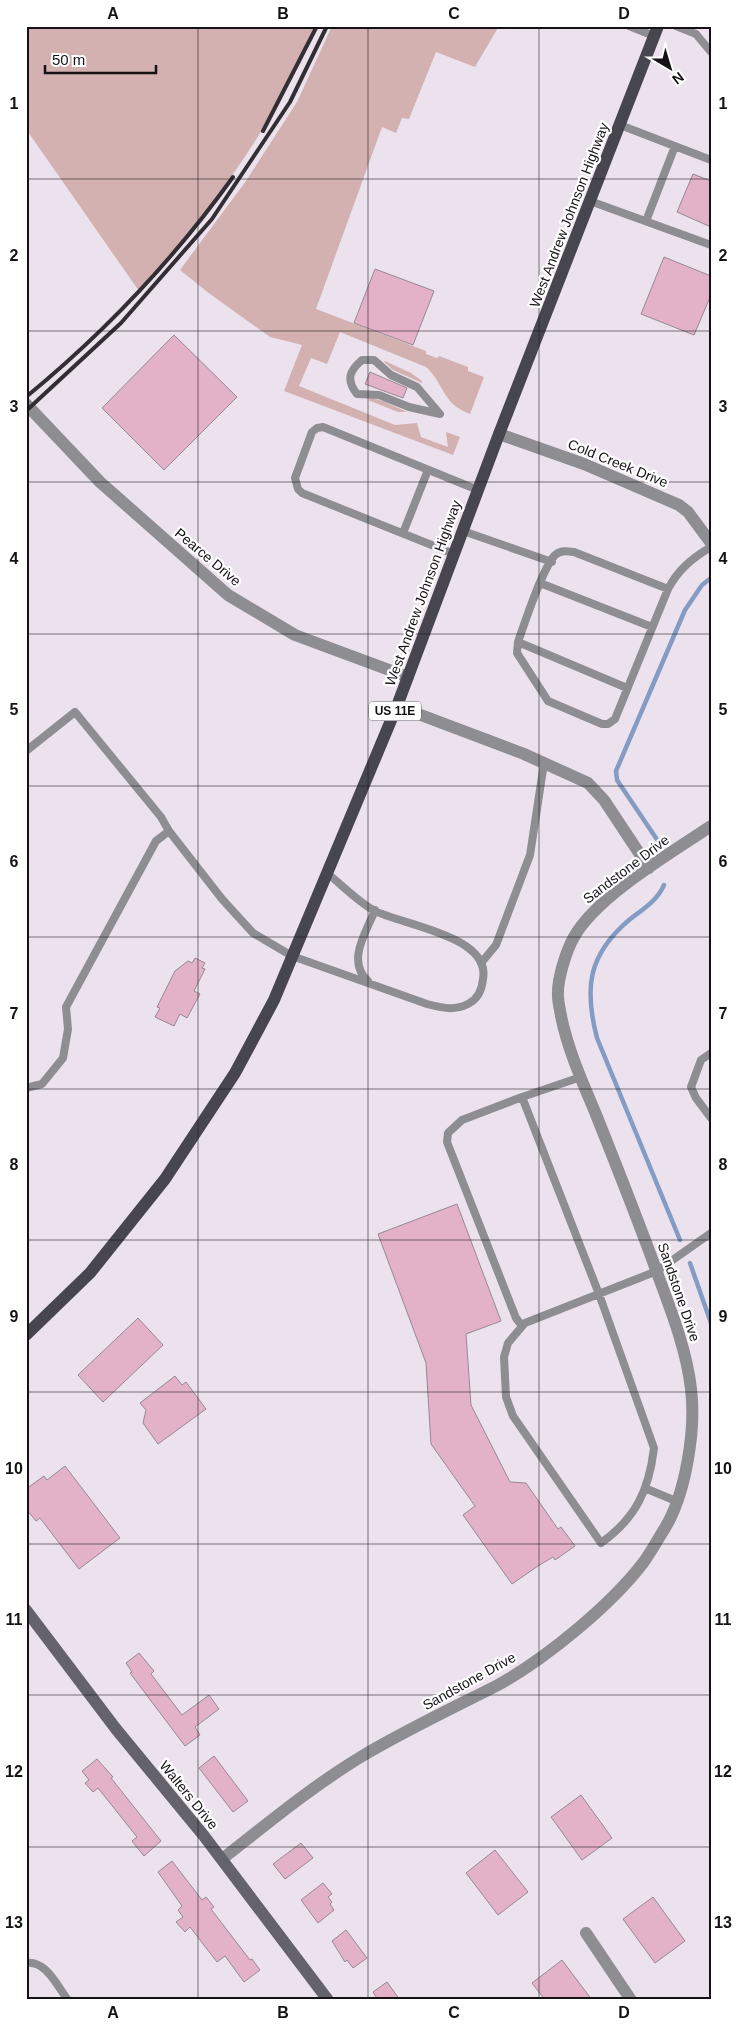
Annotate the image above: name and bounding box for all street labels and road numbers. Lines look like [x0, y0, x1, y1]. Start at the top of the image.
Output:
street label: West Andrew Johnson Highway [526, 120, 612, 310]
street label: Cold Creek Drive [566, 436, 671, 490]
street label: West Andrew Johnson Highway [382, 498, 464, 688]
street label: Pearce Drive [172, 525, 244, 589]
road number: US 11E [369, 701, 421, 720]
street label: Sandstone Drive [580, 831, 672, 907]
street label: Sandstone Drive [655, 1240, 703, 1344]
street label: Sandstone Drive [420, 1649, 518, 1713]
street label: Walters Drive [157, 1758, 222, 1833]

